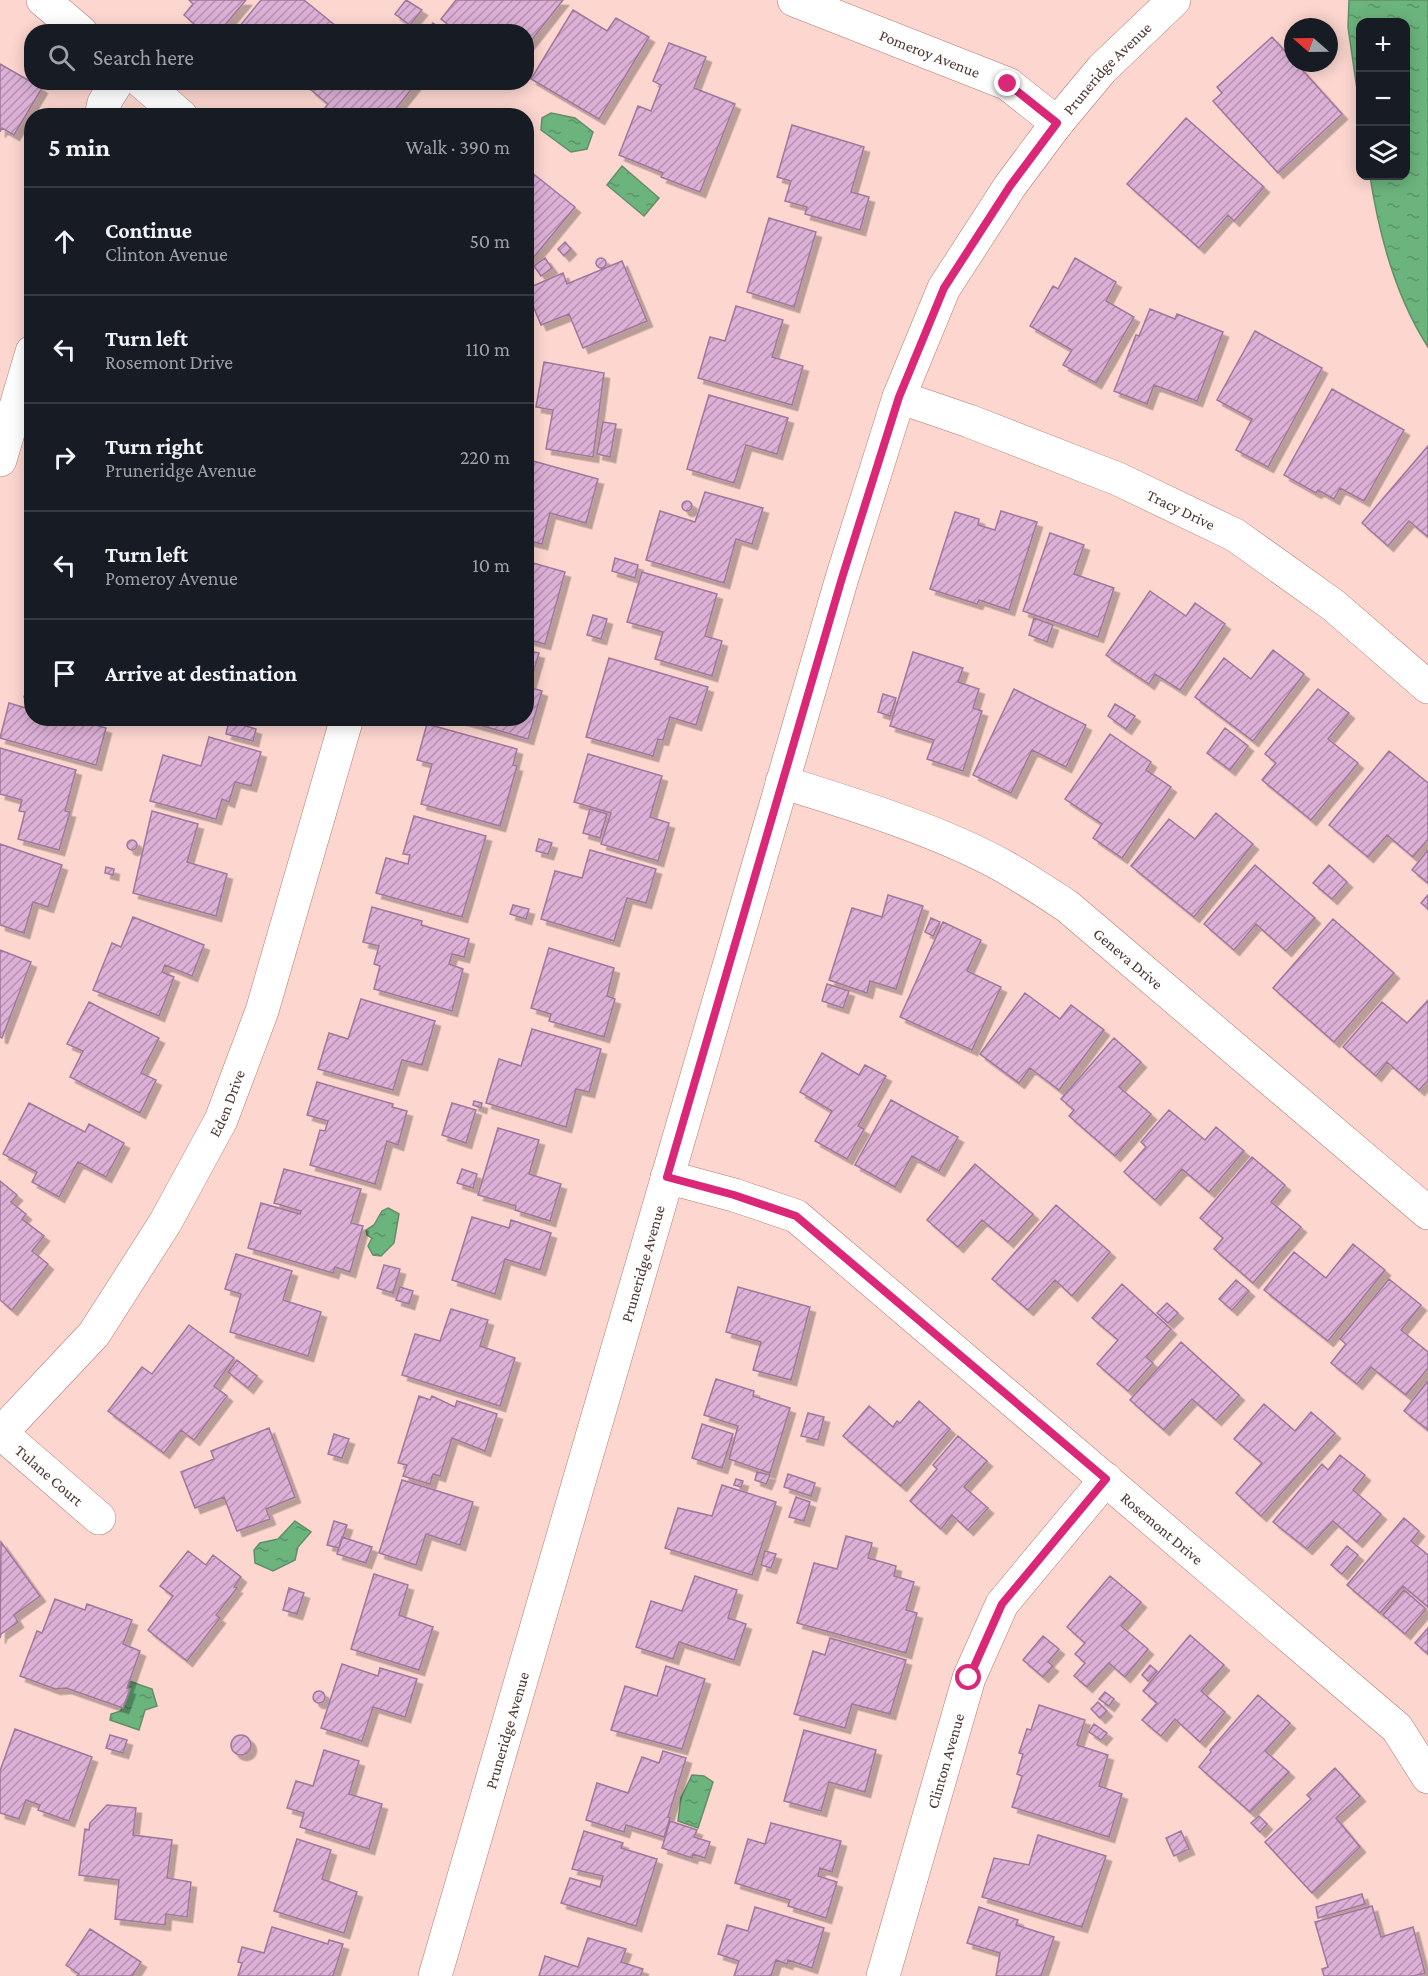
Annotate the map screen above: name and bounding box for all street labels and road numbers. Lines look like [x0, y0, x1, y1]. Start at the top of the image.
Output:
street label: Pruneridge Avenue [1060, 19, 1155, 118]
street label: Pomeroy Avenue [877, 26, 982, 81]
street label: Tracy Drive [1144, 486, 1218, 533]
street label: Geneva Drive [1090, 925, 1166, 993]
street label: Eden Drive [206, 1068, 248, 1140]
street label: Pruneridge Avenue [618, 1203, 668, 1324]
street label: Tulane Court [12, 1441, 87, 1510]
street label: Rosemont Drive [1117, 1489, 1206, 1568]
street label: Pruneridge Avenue [482, 1670, 532, 1791]
street label: Clinton Avenue [924, 1711, 967, 1810]

